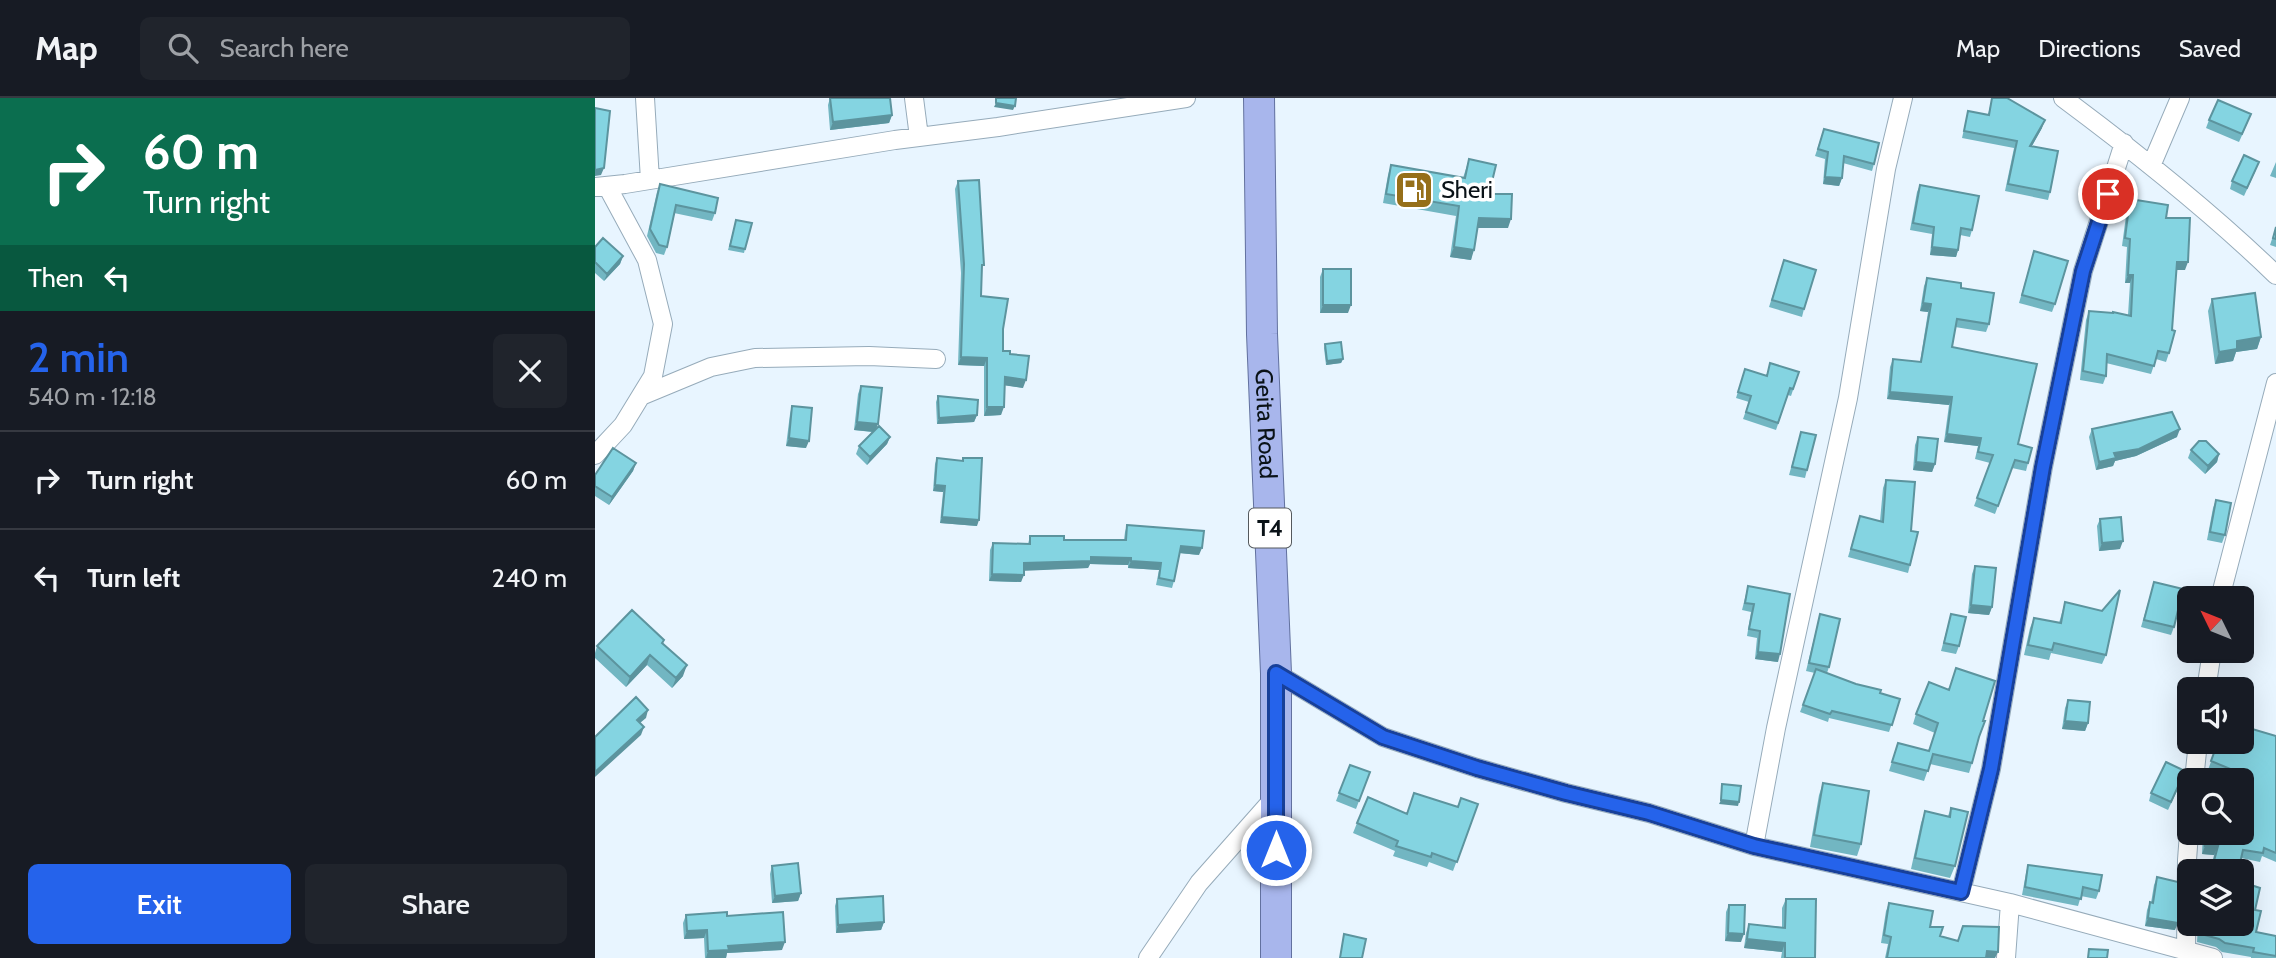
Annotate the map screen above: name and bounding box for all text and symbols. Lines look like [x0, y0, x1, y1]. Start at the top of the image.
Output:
search box [140, 17, 630, 80]
text: Map [35, 28, 98, 68]
icon: search [164, 29, 202, 67]
text: Search here [220, 32, 349, 64]
text: Map [1956, 34, 2000, 63]
text: Directions [2038, 34, 2141, 63]
text: Saved [2179, 34, 2241, 63]
text: 60 m [143, 122, 259, 181]
icon: right [28, 126, 119, 217]
pin [2078, 164, 2138, 224]
fuel station icon: Sheri [1393, 169, 1435, 211]
place label: Sheri [1441, 175, 1493, 204]
icon: arrive [2089, 175, 2127, 213]
text: Turn right [143, 182, 270, 221]
icon: left [98, 259, 136, 297]
text: Then [28, 262, 84, 294]
text: 2 min [28, 331, 129, 383]
button: close [493, 334, 567, 408]
street label: Geita Road [1249, 368, 1283, 480]
text: 540 m · 12:18 [28, 383, 157, 411]
icon: right [28, 461, 66, 499]
text: Turn right [87, 464, 193, 496]
text: 60 m [505, 464, 567, 496]
road number: T4 [1249, 508, 1291, 548]
icon: left [28, 559, 66, 597]
text: Turn left [87, 562, 180, 594]
text: 240 m [492, 562, 567, 594]
north arrow [2177, 586, 2254, 663]
map controls [2177, 586, 2254, 936]
button: sound [2177, 677, 2254, 754]
button: search [2177, 768, 2254, 845]
position arrow [1239, 813, 1313, 887]
button: layers [2177, 859, 2254, 936]
button: Exit [28, 864, 291, 944]
button: Share [305, 864, 567, 944]

